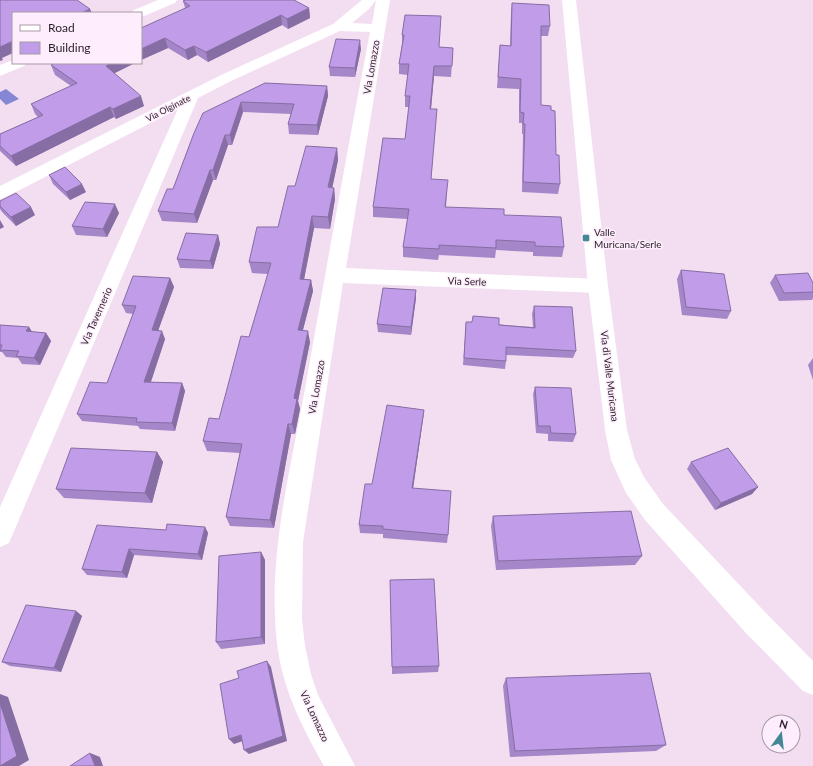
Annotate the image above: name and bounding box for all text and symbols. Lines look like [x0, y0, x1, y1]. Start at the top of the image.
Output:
legend [12, 12, 142, 64]
text: Road [48, 20, 75, 35]
street label: Via Lomazzo [360, 39, 382, 95]
text: Building [48, 40, 91, 55]
street label: Via Olginate [144, 92, 192, 124]
place label: Valle Muricana/Serle [594, 226, 662, 250]
marker: Valle Muricana/Serle [581, 233, 591, 243]
street label: Via Serle [447, 274, 487, 288]
street label: Via Tavernerio [78, 285, 114, 347]
street label: Via di Valle Muricana [598, 330, 622, 422]
street label: Via Lomazzo [305, 359, 327, 415]
street label: Via Lomazzo [298, 689, 332, 744]
north arrow [761, 714, 801, 754]
text: N [778, 716, 789, 731]

